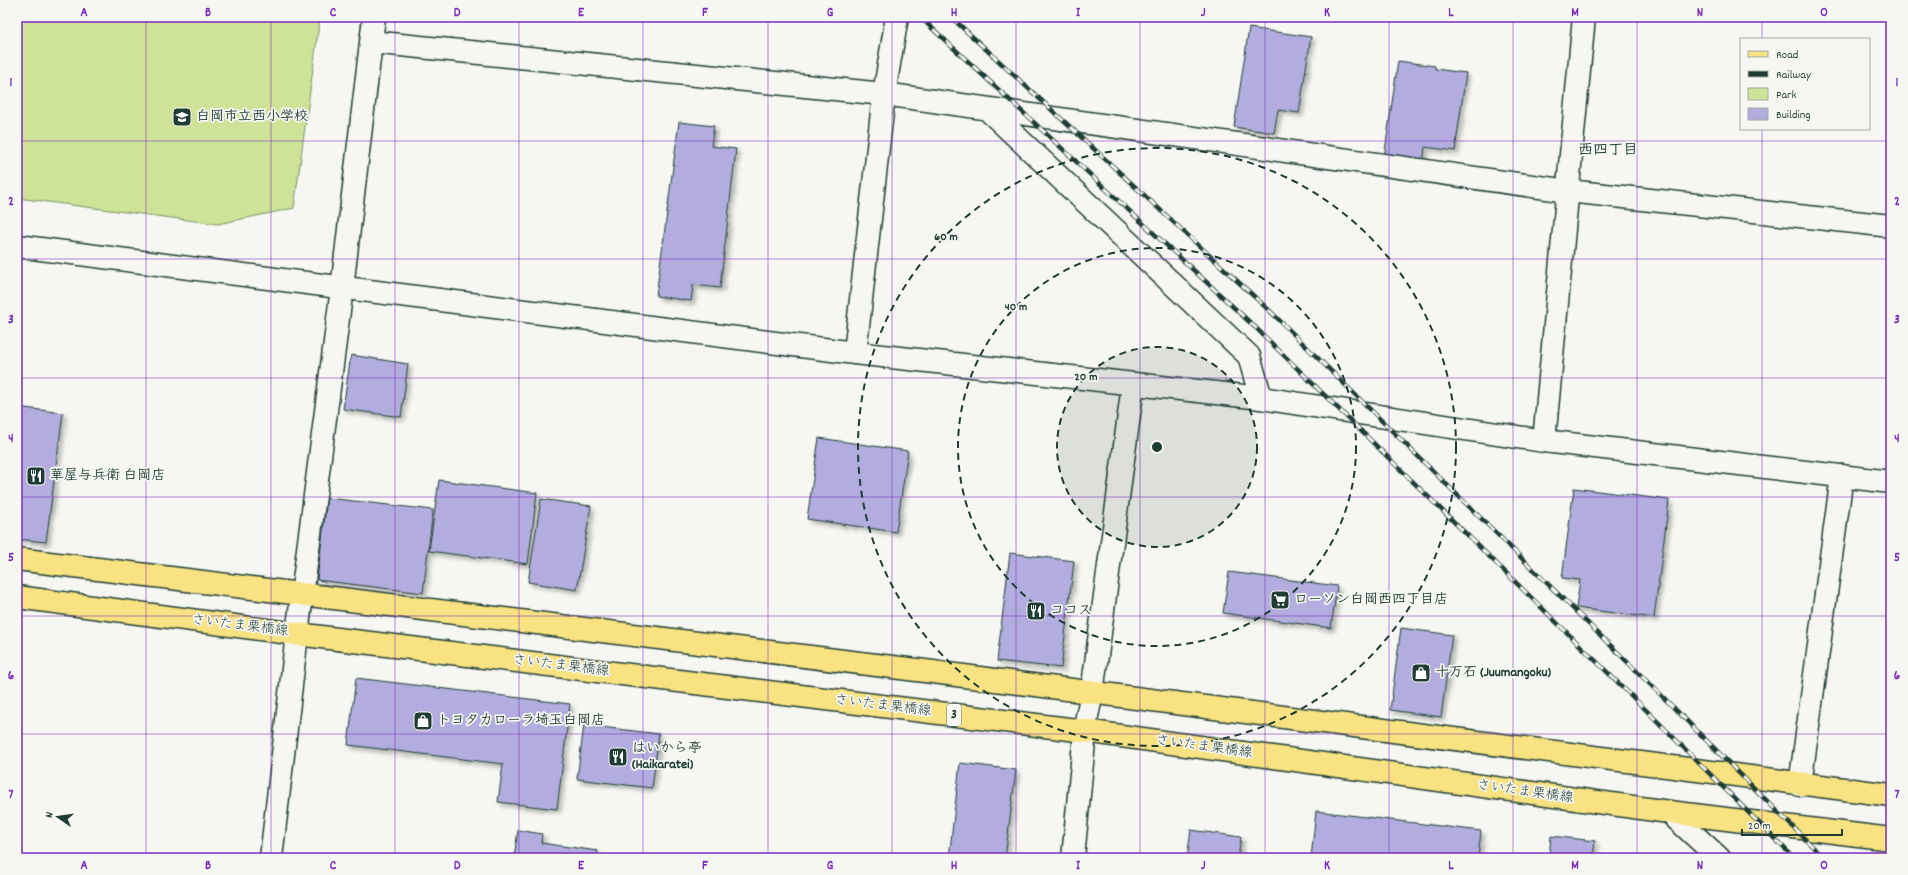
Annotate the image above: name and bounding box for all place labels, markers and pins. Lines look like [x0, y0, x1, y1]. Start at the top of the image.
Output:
school or university icon: 白岡市立西小学校 [171, 106, 193, 128]
place label: 白岡市立西小学校 [196, 107, 308, 127]
centre of rings [1150, 440, 1164, 454]
restaurant icon: 華屋与兵衛 白岡店 [25, 465, 47, 487]
place label: 華屋与兵衛 白岡店 [50, 466, 165, 486]
supermarket icon: ローソン白岡西四丁目店 [1269, 589, 1291, 611]
place label: ローソン白岡西四丁目店 [1294, 590, 1448, 610]
restaurant icon: ココス [1025, 600, 1047, 622]
place label: ココス [1050, 601, 1092, 621]
shop icon: 十万石 (Juumangoku) [1410, 662, 1432, 684]
place label: 十万石 (Juumangoku) [1435, 663, 1552, 683]
shop icon: トヨタカローラ埼玉白岡店 [412, 710, 434, 732]
place label: トヨタカローラ埼玉白岡店 [437, 711, 605, 731]
place label: はいから亭 (Haikaratei) [632, 739, 702, 775]
restaurant icon: はいから亭 (Haikaratei) [607, 746, 629, 768]

